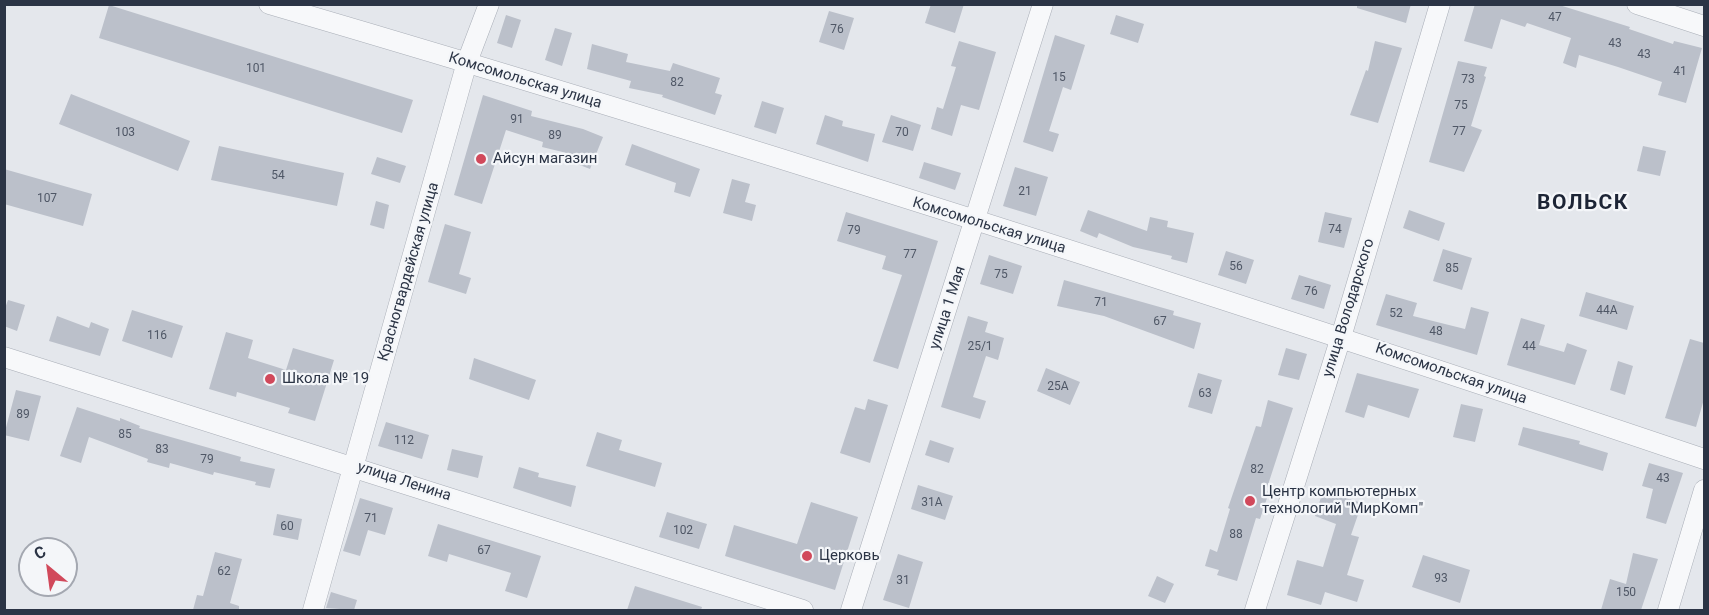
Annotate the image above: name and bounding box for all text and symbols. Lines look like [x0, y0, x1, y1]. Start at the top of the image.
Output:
house number: 47 [1548, 11, 1562, 25]
house number: 76 [830, 23, 844, 37]
house number: 43 [1608, 37, 1622, 51]
house number: 43 [1637, 48, 1651, 62]
street label: Комсомольская улица [446, 49, 604, 113]
house number: 101 [246, 62, 266, 76]
house number: 41 [1673, 65, 1687, 79]
house number: 15 [1052, 71, 1066, 85]
house number: 73 [1461, 73, 1475, 87]
house number: 82 [670, 76, 684, 90]
house number: 75 [1454, 99, 1468, 113]
house number: 91 [510, 113, 524, 127]
house number: 77 [1452, 125, 1466, 139]
house number: 103 [115, 126, 135, 140]
house number: 70 [895, 126, 909, 140]
house number: 89 [548, 129, 562, 143]
place label: Айсун магазин [493, 150, 597, 168]
marker: Айсун магазин [474, 152, 488, 166]
house number: 54 [271, 169, 285, 183]
street label: Красногвардейская улица [375, 180, 443, 364]
house number: 21 [1018, 185, 1032, 199]
district label: ВОЛЬСК [1537, 191, 1629, 217]
house number: 107 [37, 192, 57, 206]
street label: Комсомольская улица [910, 194, 1068, 258]
house number: 74 [1328, 223, 1342, 237]
house number: 79 [847, 224, 861, 238]
street label: улица Володарского [1319, 236, 1379, 380]
house number: 77 [903, 248, 917, 262]
house number: 56 [1229, 260, 1243, 274]
house number: 85 [1445, 262, 1459, 276]
street label: улица 1 Мая [926, 264, 970, 352]
house number: 75 [994, 268, 1008, 282]
house number: 76 [1304, 285, 1318, 299]
house number: 71 [1094, 296, 1108, 310]
house number: 44А [1596, 304, 1618, 318]
house number: 52 [1389, 307, 1403, 321]
house number: 67 [1153, 315, 1167, 329]
house number: 48 [1429, 325, 1443, 339]
house number: 116 [147, 329, 167, 343]
house number: 25/1 [967, 340, 993, 354]
street label: Комсомольская улица [1373, 340, 1529, 408]
house number: 44 [1522, 340, 1536, 354]
place label: Школа № 19 [282, 370, 369, 388]
marker: Школа № 19 [263, 372, 277, 386]
house number: 25А [1047, 380, 1069, 394]
house number: 63 [1198, 387, 1212, 401]
house number: 89 [16, 408, 30, 422]
house number: 85 [118, 428, 132, 442]
house number: 112 [394, 434, 414, 448]
house number: 83 [155, 443, 169, 457]
house number: 79 [200, 453, 214, 467]
street label: улица Ленина [355, 458, 453, 506]
house number: 82 [1250, 463, 1264, 477]
house number: 43 [1656, 472, 1670, 486]
place label: Центр компьютерных технологий "МирКомп" [1262, 483, 1423, 518]
marker: Центр компьютерных технологий "МирКомп" [1243, 494, 1257, 508]
house number: 31А [921, 496, 943, 510]
house number: 71 [364, 512, 378, 526]
house number: 60 [280, 520, 294, 534]
house number: 102 [673, 524, 693, 538]
house number: 88 [1229, 528, 1243, 542]
north arrow [18, 537, 78, 597]
text: С [31, 542, 49, 563]
house number: 67 [477, 544, 491, 558]
place label: Церковь [819, 547, 880, 565]
marker: Церковь [800, 549, 814, 563]
house number: 62 [217, 565, 231, 579]
house number: 93 [1434, 572, 1448, 586]
house number: 31 [896, 574, 910, 588]
house number: 150 [1616, 586, 1636, 600]

